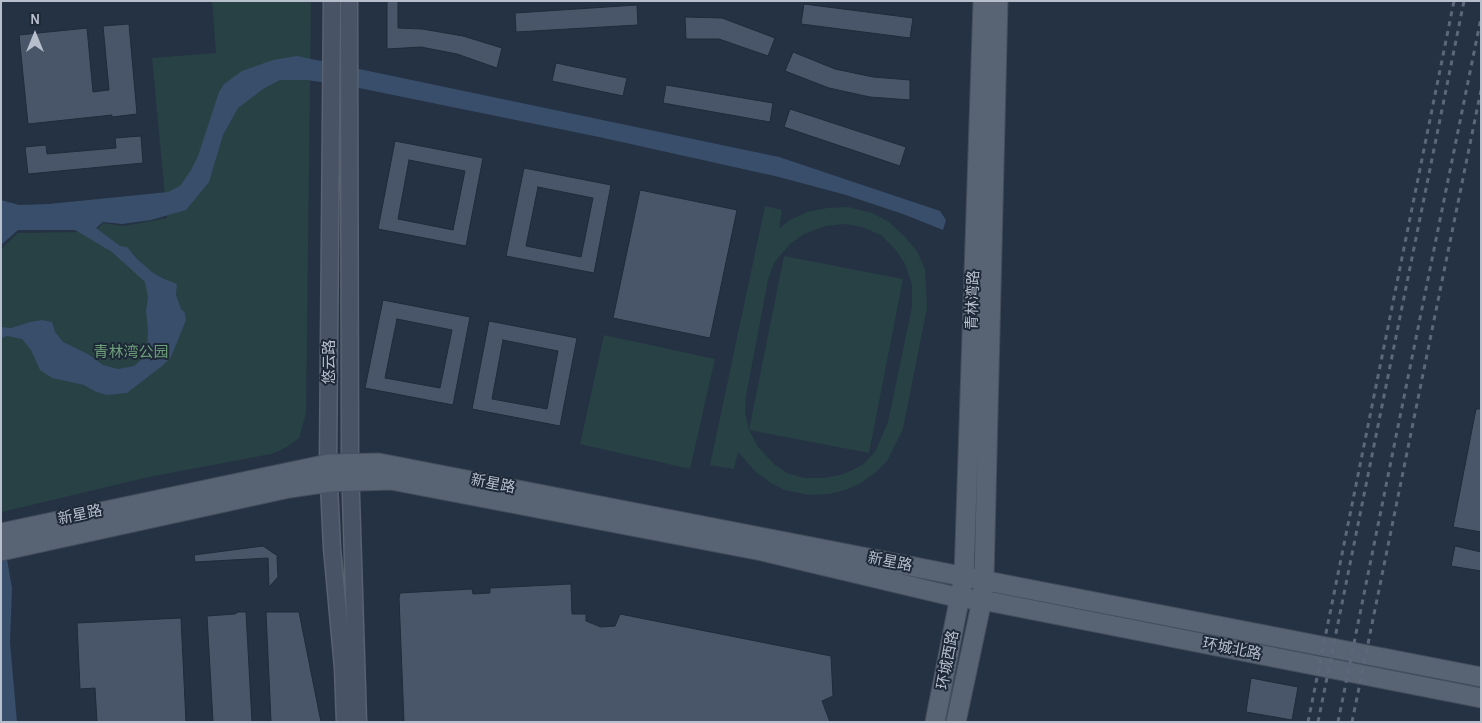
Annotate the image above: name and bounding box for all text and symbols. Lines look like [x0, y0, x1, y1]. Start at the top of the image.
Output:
north arrow [10, 10, 60, 60]
text: N [30, 13, 40, 27]
street label: 青林湾路 [963, 270, 983, 330]
street label: 悠云路 [320, 340, 338, 384]
park label: 青林湾公园 [94, 343, 168, 361]
street label: 新星路 [469, 471, 517, 497]
street label: 新星路 [56, 502, 104, 528]
street label: 新星路 [866, 549, 914, 575]
street label: 环城西路 [933, 629, 963, 691]
street label: 环城北路 [1201, 634, 1263, 664]

